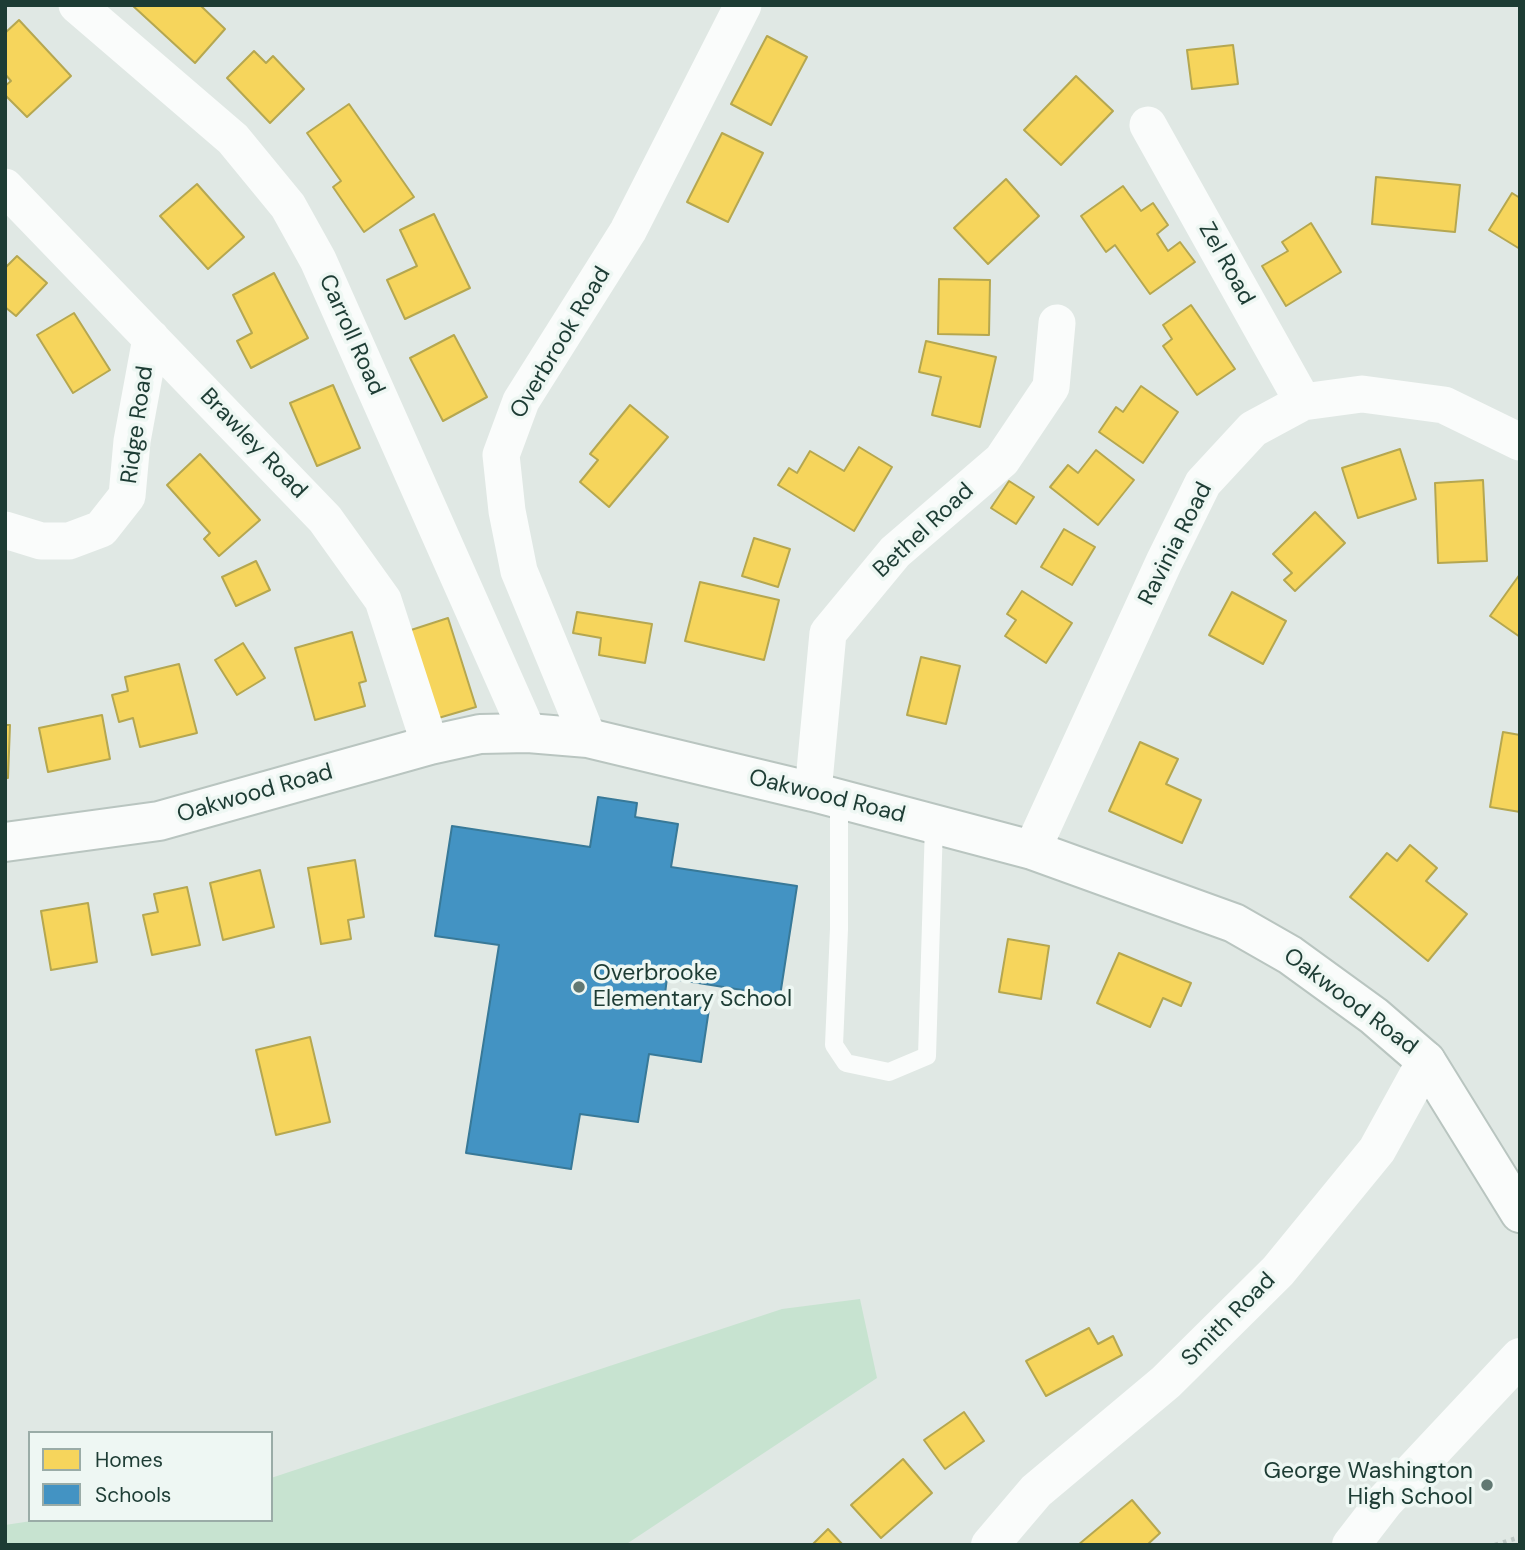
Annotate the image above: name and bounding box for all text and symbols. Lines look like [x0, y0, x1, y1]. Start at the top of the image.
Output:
street label: Zel Road [1192, 218, 1260, 310]
street label: Overbrook Road [505, 262, 617, 424]
street label: Carroll Road [312, 270, 390, 400]
street label: Ridge Road [116, 364, 160, 486]
street label: Brawley Road [194, 383, 312, 505]
street label: Bethel Road [868, 478, 980, 584]
street label: Ravinia Road [1133, 478, 1219, 610]
street label: Oakwood Road [174, 759, 336, 829]
street label: Oakwood Road [746, 764, 908, 830]
street label: Oakwood Road [1278, 943, 1422, 1061]
place label: Overbrooke Elementary School [593, 960, 792, 1014]
marker: Overbrooke Elementary School [571, 979, 587, 995]
street label: Smith Road [1176, 1267, 1282, 1373]
legend [28, 1431, 273, 1522]
text: Homes [95, 1446, 163, 1474]
place label: George Washington High School [1264, 1458, 1473, 1512]
marker: George Washington High School [1479, 1477, 1495, 1493]
text: Schools [95, 1481, 171, 1509]

